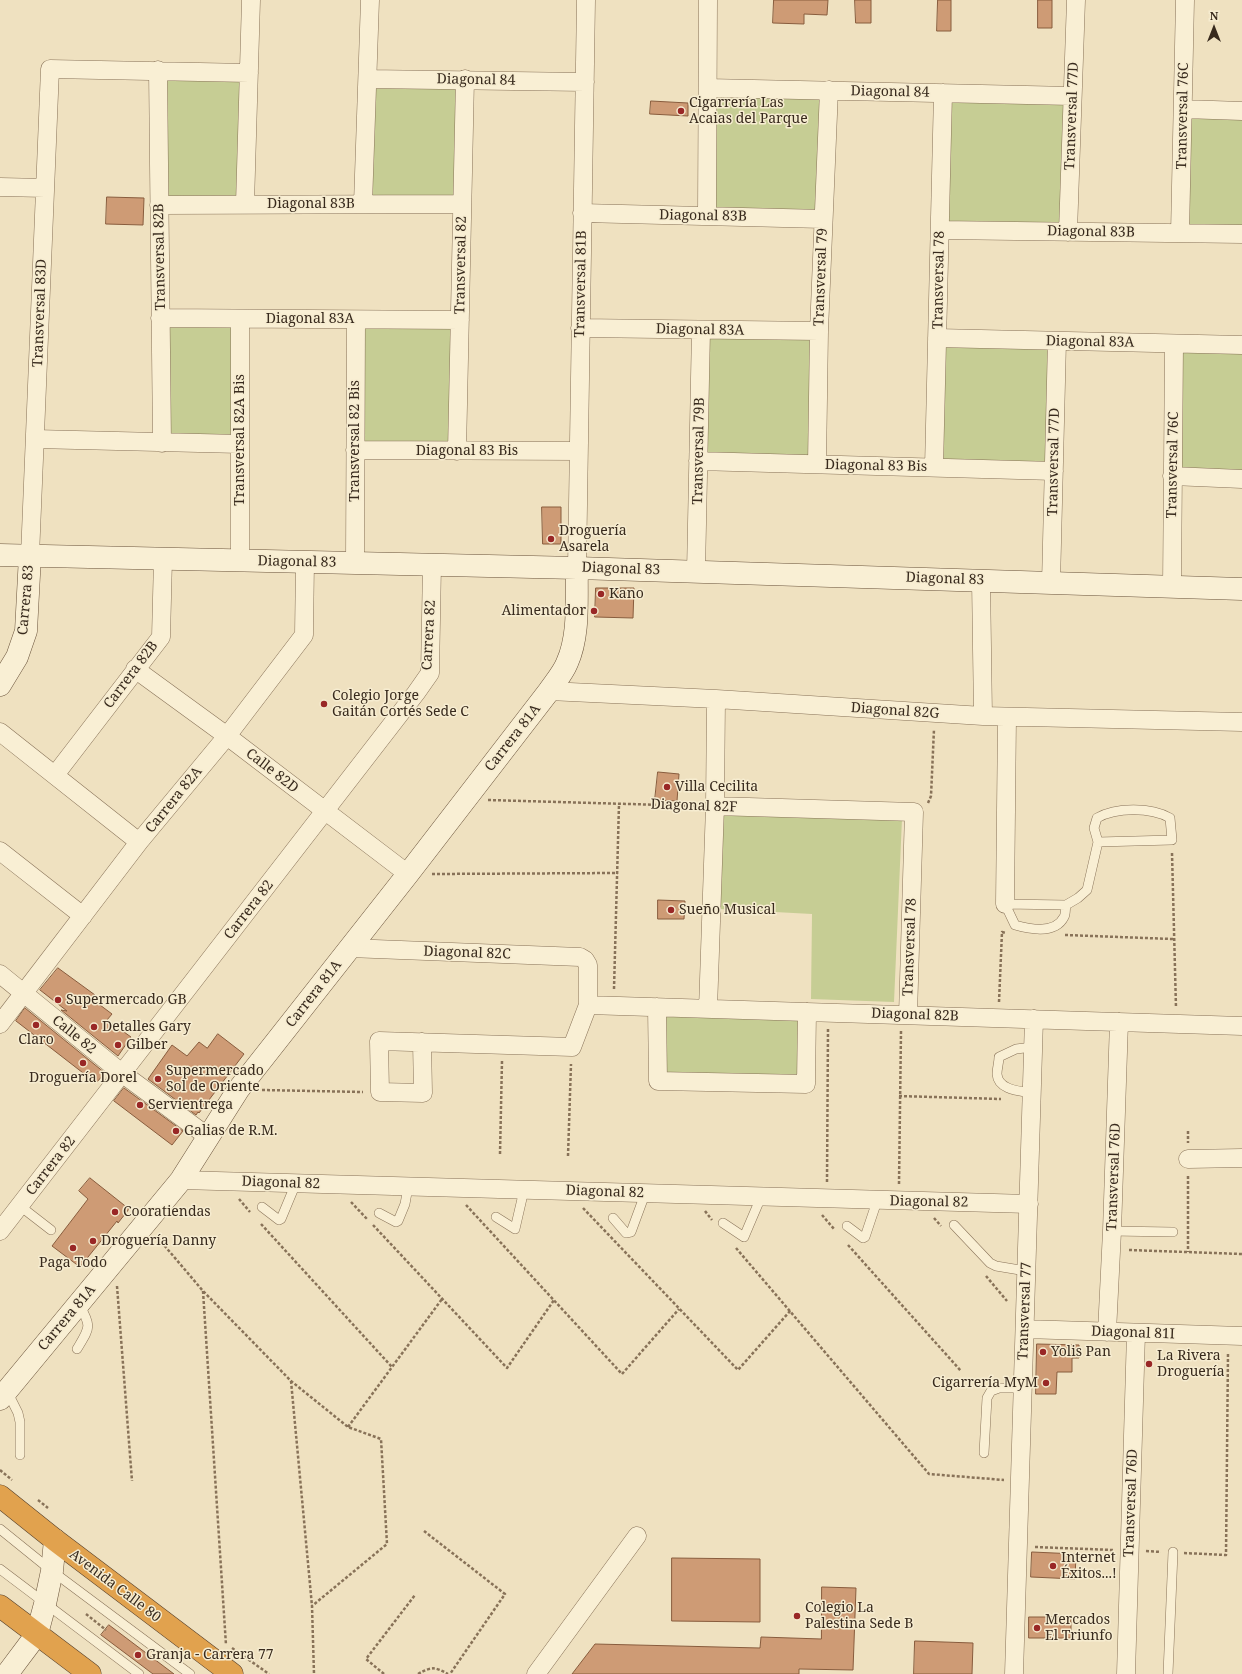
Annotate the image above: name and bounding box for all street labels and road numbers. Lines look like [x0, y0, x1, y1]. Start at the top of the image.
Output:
street label: Transversal 77D [1062, 62, 1082, 170]
street label: Transversal 76C [1174, 62, 1192, 170]
street label: Diagonal 84 [437, 71, 515, 89]
street label: Diagonal 84 [851, 83, 929, 101]
street label: Diagonal 83B [267, 196, 355, 212]
street label: Transversal 82B [151, 203, 169, 311]
street label: Diagonal 83B [659, 207, 747, 225]
street label: Transversal 82 [452, 216, 470, 314]
street label: Diagonal 83B [1047, 223, 1135, 241]
street label: Transversal 79 [811, 228, 831, 326]
street label: Transversal 81B [572, 230, 590, 338]
street label: Transversal 78 [930, 231, 948, 329]
street label: Transversal 83D [30, 259, 50, 367]
street label: Diagonal 83A [266, 311, 354, 327]
street label: Diagonal 83A [656, 321, 744, 339]
street label: Diagonal 83A [1046, 333, 1134, 351]
street label: Transversal 82A Bis [232, 374, 248, 506]
street label: Transversal 82 Bis [347, 380, 363, 502]
street label: Transversal 79B [690, 397, 708, 505]
street label: Transversal 77D [1045, 408, 1063, 516]
street label: Transversal 76C [1164, 411, 1182, 519]
street label: Diagonal 83 Bis [416, 443, 518, 459]
street label: Diagonal 83 Bis [825, 457, 927, 475]
street label: Diagonal 83 [258, 553, 336, 571]
street label: Diagonal 83 [581, 559, 661, 579]
street label: Carrera 83 [15, 564, 37, 636]
street label: Diagonal 83 [905, 569, 985, 589]
street label: Carrera 82 [419, 599, 439, 671]
street label: Carrera 82B [100, 638, 162, 712]
street label: Diagonal 82G [850, 700, 940, 722]
street label: Carrera 81A [482, 701, 544, 775]
street label: Calle 82D [242, 745, 302, 797]
street label: Carrera 82A [142, 763, 206, 837]
street label: Diagonal 82F [650, 796, 738, 816]
street label: Carrera 82 [221, 877, 277, 943]
street label: Transversal 78 [900, 898, 920, 996]
street label: Diagonal 82C [423, 943, 511, 963]
street label: Carrera 81A [283, 957, 345, 1031]
street label: Diagonal 82B [871, 1005, 959, 1025]
street label: Calle 82 [49, 1012, 99, 1058]
street label: Transversal 76D [1104, 1123, 1124, 1231]
street label: Carrera 82 [23, 1133, 79, 1199]
street label: Diagonal 82 [241, 1173, 321, 1193]
street label: Diagonal 82 [565, 1182, 645, 1202]
street label: Diagonal 82 [890, 1193, 968, 1211]
street label: Transversal 77 [1015, 1262, 1035, 1360]
street label: Carrera 81A [35, 1282, 99, 1354]
street label: Diagonal 81I [1091, 1323, 1175, 1343]
street label: Transversal 76D [1121, 1449, 1141, 1557]
street label: Avenida Calle 80 [66, 1546, 164, 1626]

